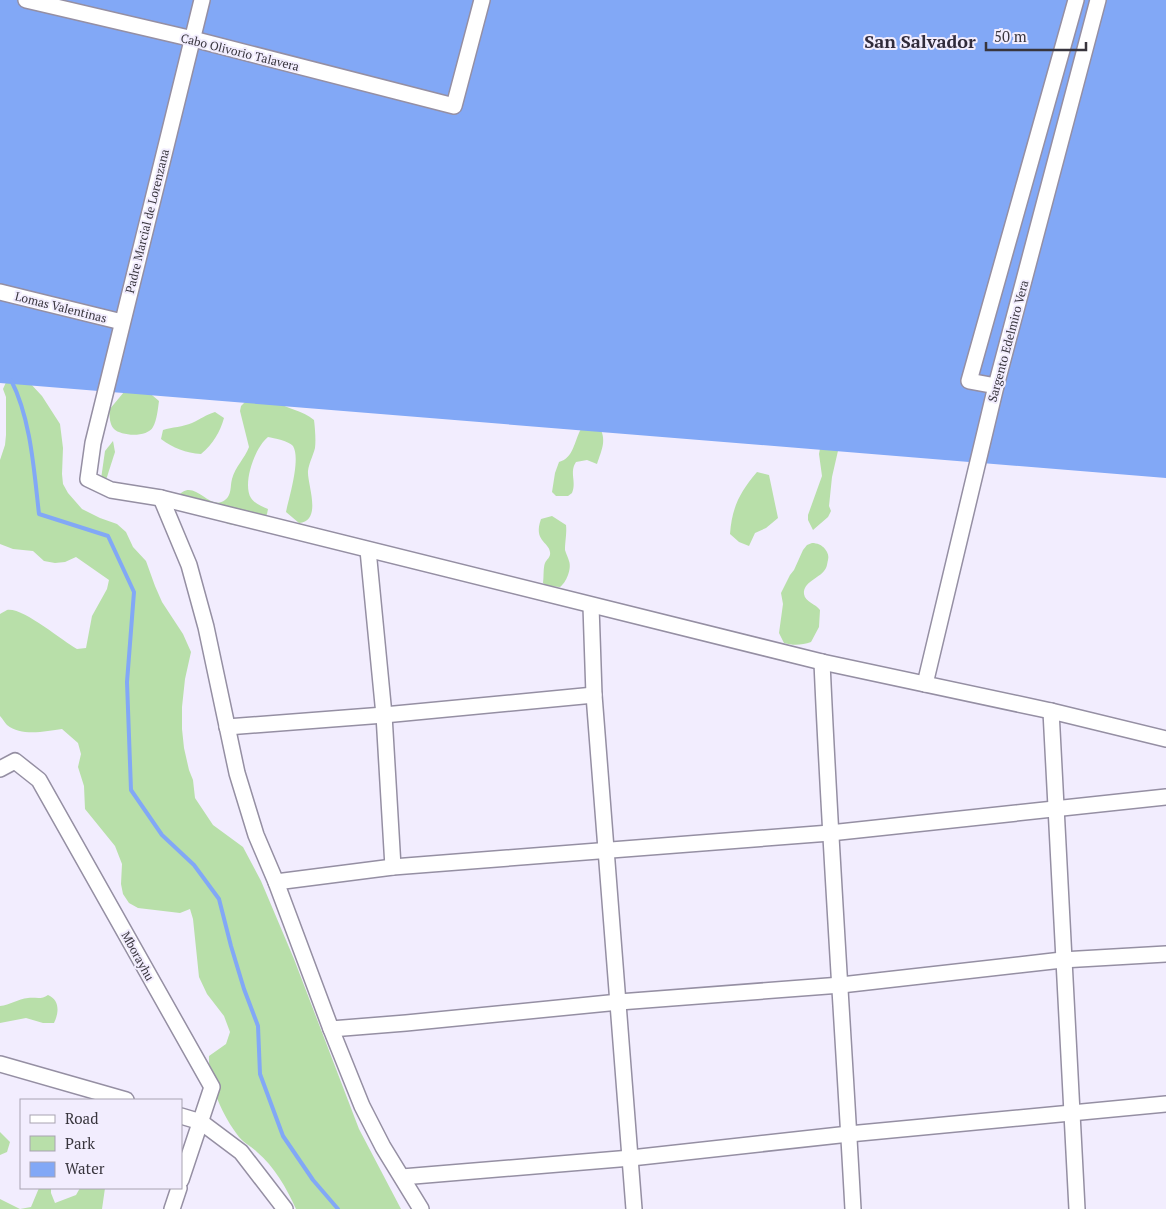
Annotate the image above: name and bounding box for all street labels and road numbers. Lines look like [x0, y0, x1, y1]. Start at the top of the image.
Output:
street label: Cabo Olivorio Talavera [179, 30, 301, 74]
street label: Padre Marcial de Lorenzana [122, 147, 172, 295]
street label: Sargento Edelmiro Vera [985, 278, 1031, 404]
street label: Lomas Valentinas [14, 288, 108, 326]
street label: Mborayhu [118, 929, 158, 983]

